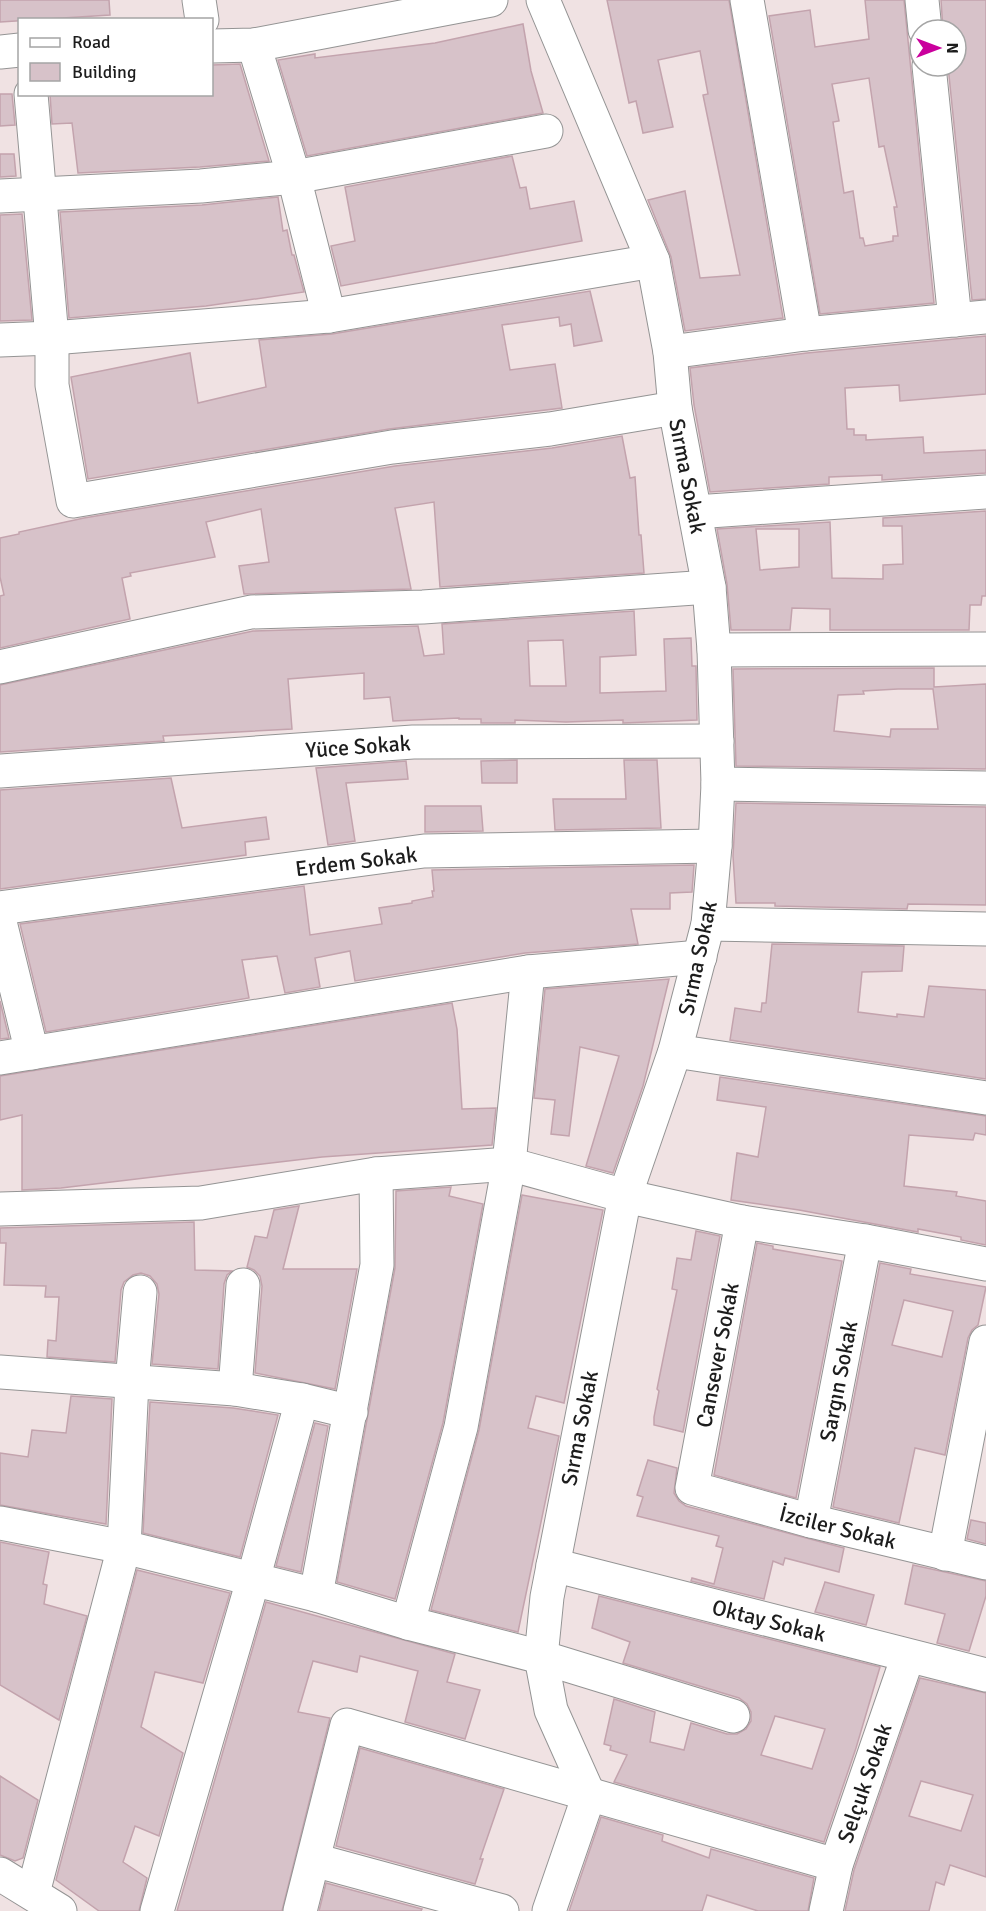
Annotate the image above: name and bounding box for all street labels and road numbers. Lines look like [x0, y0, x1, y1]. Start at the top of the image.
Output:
street label: Sırma Sokak [663, 416, 712, 536]
street label: Yüce Sokak [305, 729, 412, 764]
street label: Erdem Sokak [294, 841, 418, 882]
street label: Sırma Sokak [672, 898, 723, 1018]
street label: Cansever Sokak [690, 1280, 745, 1430]
street label: Sargın Sokak [814, 1318, 863, 1444]
street label: Sırma Sokak [555, 1368, 604, 1488]
street label: İzciler Sokak [777, 1500, 899, 1555]
street label: Oktay Sokak [709, 1593, 828, 1648]
street label: Selçuk Sokak [831, 1720, 898, 1846]

